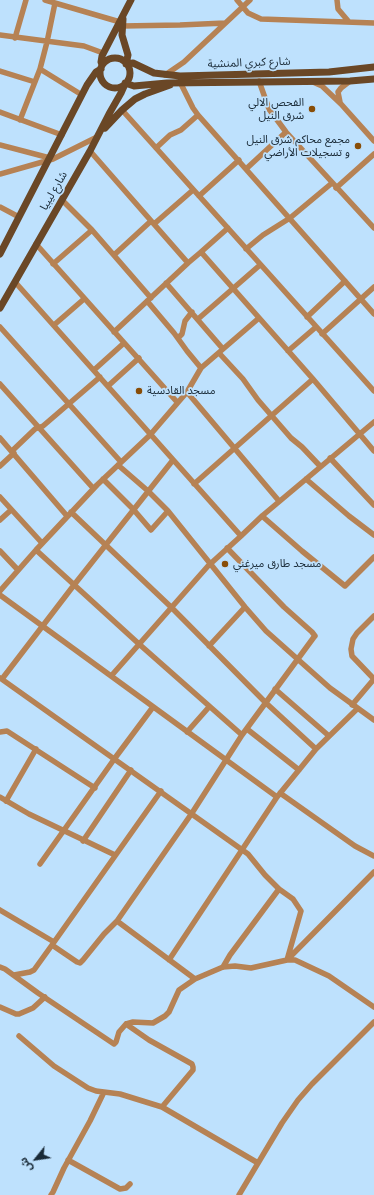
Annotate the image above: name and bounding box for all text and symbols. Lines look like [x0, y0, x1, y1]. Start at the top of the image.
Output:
street label: شارع كبري المنشية [207, 55, 291, 71]
place label: الفحص الالي شرق النيل [248, 96, 304, 122]
marker: الفحص الالي شرق النيل [307, 104, 317, 114]
place label: مجمع محاكم شرق النيل و تسجيلات الأراضي [247, 133, 350, 159]
marker: مجمع محاكم شرق النيل و تسجيلات الأراضي [353, 141, 363, 151]
street label: شارع ليبيا [38, 169, 70, 213]
place label: مسجد القادسية [147, 384, 215, 398]
marker: مسجد القادسية [134, 386, 144, 396]
place label: مسجد طارق ميرغني [233, 557, 321, 571]
marker: مسجد طارق ميرغني [220, 559, 230, 569]
north arrow [16, 1139, 56, 1179]
text: ش [17, 1155, 35, 1175]

